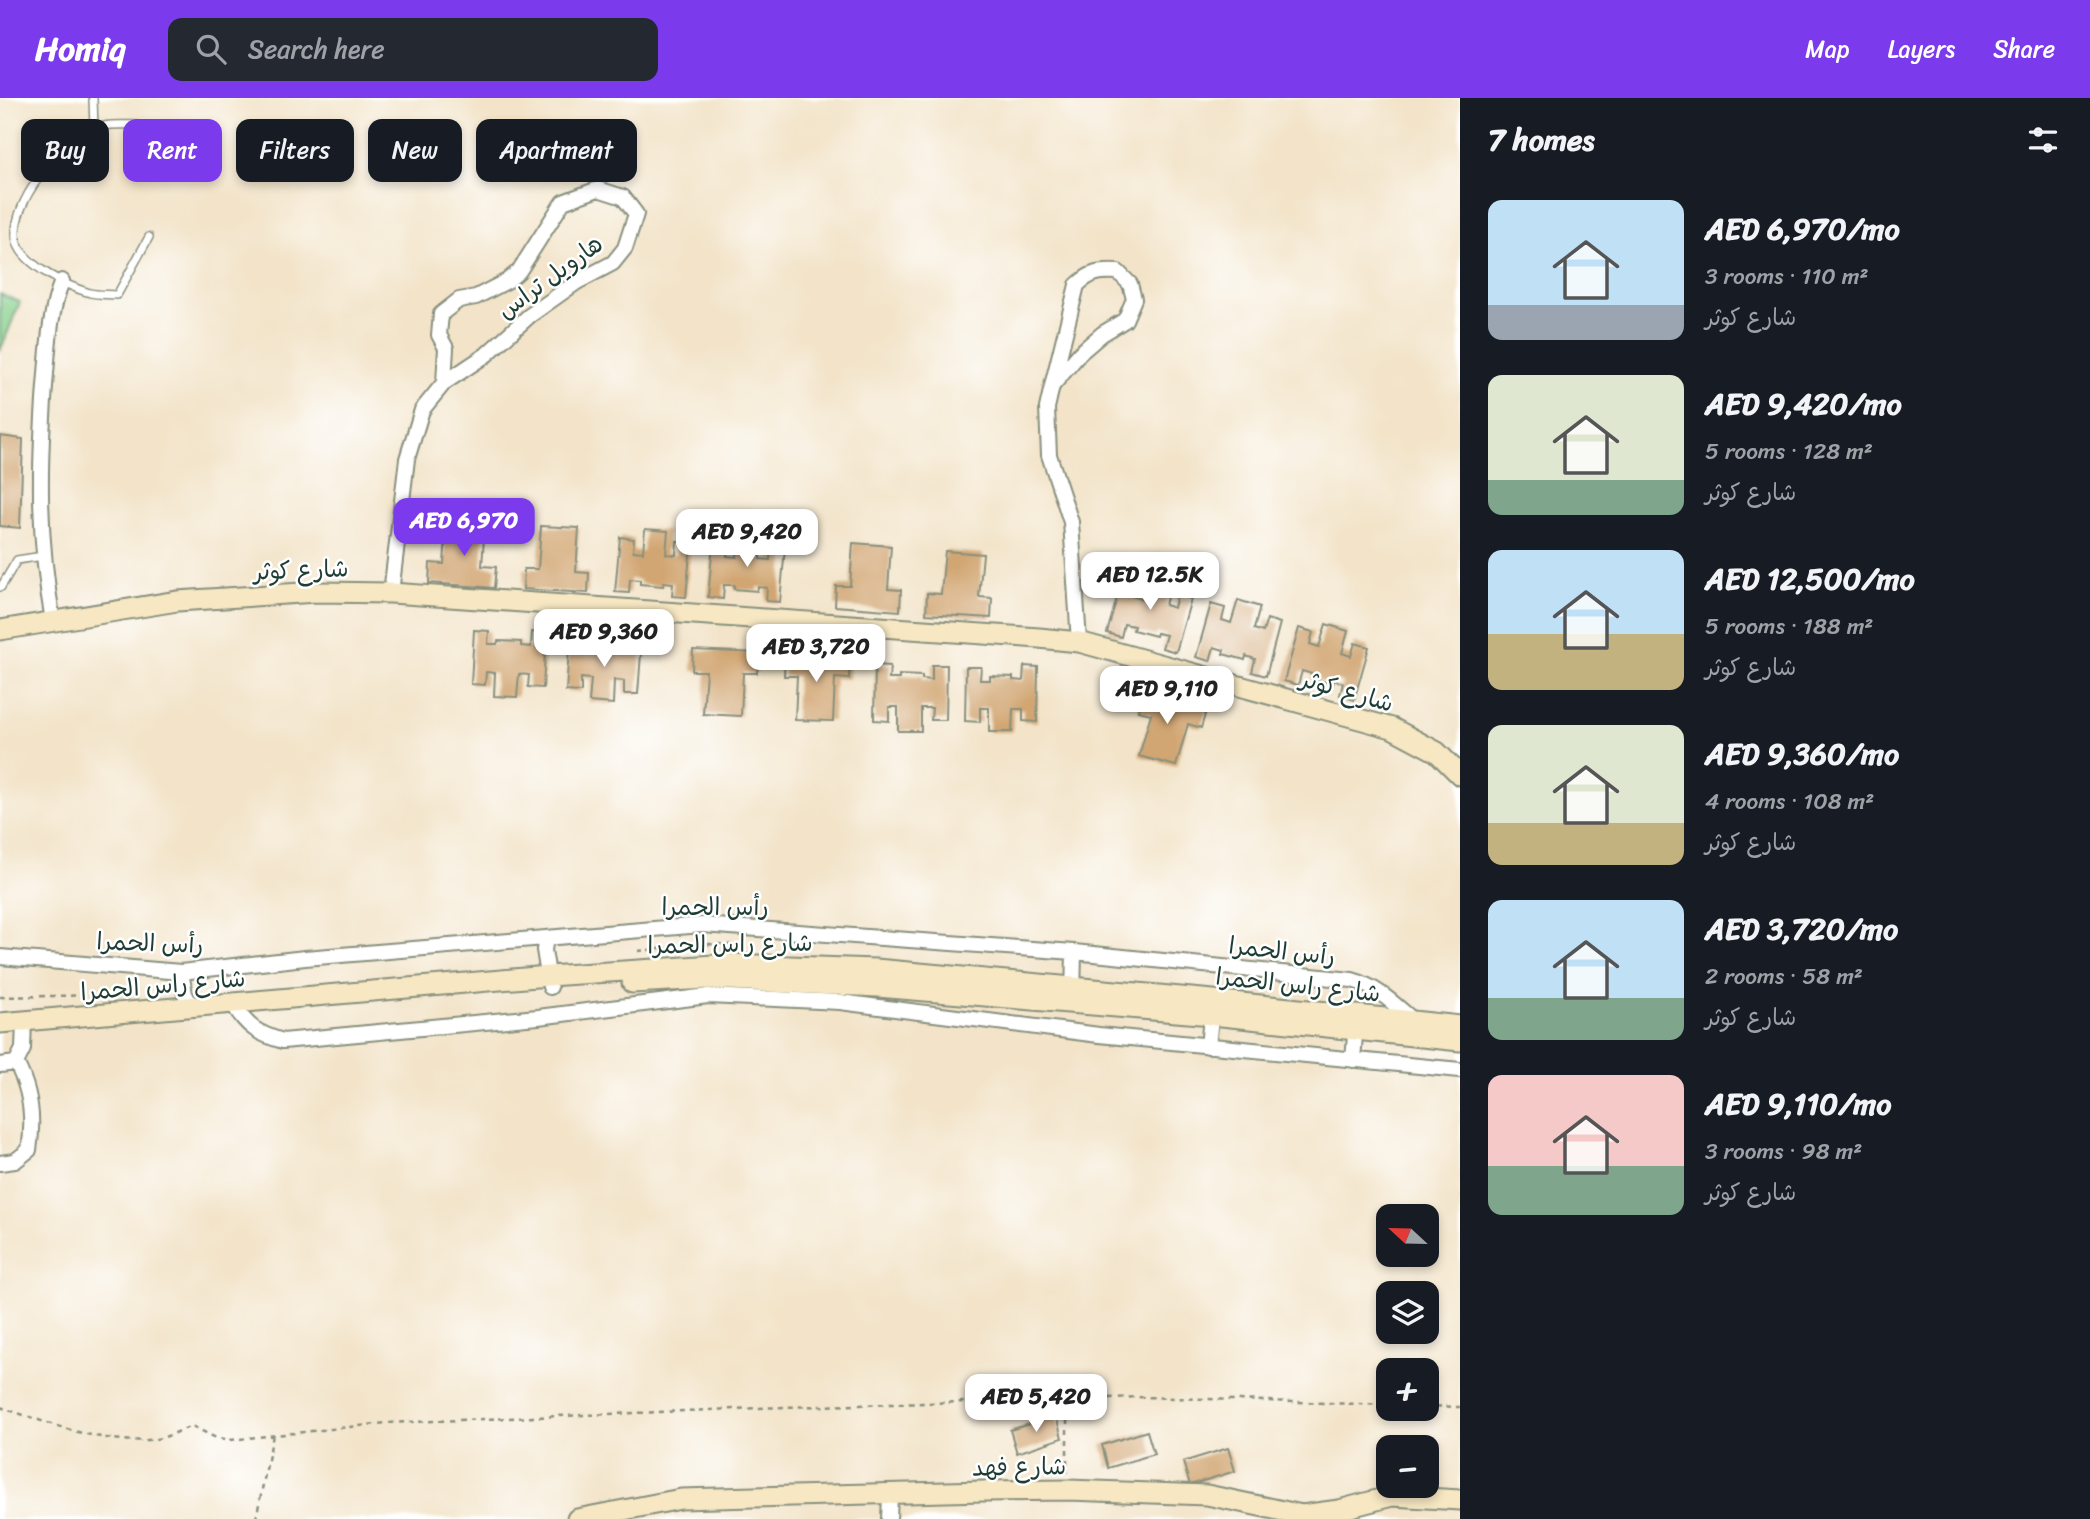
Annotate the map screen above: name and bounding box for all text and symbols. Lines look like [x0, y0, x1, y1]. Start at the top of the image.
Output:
search box [168, 18, 658, 81]
text: Homiq [35, 20, 126, 78]
text: Search here [248, 26, 385, 72]
text: Map [1805, 28, 1850, 70]
text: Layers [1888, 28, 1955, 70]
text: Share [1993, 28, 2055, 70]
icon: search [192, 30, 230, 68]
text: 7 homes [1488, 113, 1595, 167]
chip: Buy [21, 119, 109, 182]
chip: Rent [123, 119, 222, 182]
chip: Filters [236, 119, 354, 182]
chip: New [368, 119, 462, 182]
chip: Apartment [476, 119, 637, 182]
icon: filters [2024, 121, 2062, 159]
text: AED 6,970/mo [1705, 202, 1900, 256]
street label: هارويل تراس [488, 224, 612, 330]
icon: home [1544, 228, 1628, 312]
text: 3 rooms · 110 m² [1705, 256, 1869, 297]
text: شارع كوثر [1705, 297, 1796, 338]
text: AED 9,420/mo [1705, 377, 1902, 431]
icon: home [1544, 403, 1628, 487]
text: 5 rooms · 128 m² [1705, 431, 1873, 472]
text: شارع كوثر [1705, 472, 1796, 513]
pin: AED 6,970 [384, 498, 544, 558]
text: AED 6,970 [410, 500, 518, 541]
pin: AED 9,420 [667, 510, 827, 569]
text: AED 9,420 [692, 511, 802, 552]
street label: شارع كوثر [251, 547, 349, 593]
pin: AED 12.5K [1070, 552, 1230, 612]
text: AED 12,500/mo [1705, 552, 1915, 606]
text: AED 12.5K [1097, 554, 1203, 595]
icon: home [1544, 578, 1628, 662]
text: 5 rooms · 188 m² [1705, 606, 1873, 647]
pin: AED 9,360 [524, 610, 684, 669]
text: AED 9,360 [550, 611, 658, 652]
pin: AED 3,720 [736, 624, 896, 684]
text: AED 3,720 [762, 626, 870, 667]
text: شارع كوثر [1705, 647, 1796, 688]
street label: شارع كوثر [1294, 657, 1399, 724]
pin: AED 9,110 [1087, 666, 1247, 726]
text: AED 9,110 [1116, 668, 1218, 709]
text: AED 9,360/mo [1705, 727, 1899, 781]
icon: home [1544, 753, 1628, 837]
text: 4 rooms · 108 m² [1705, 781, 1874, 822]
text: شارع كوثر [1705, 822, 1796, 863]
street label: رأس الحمرا [661, 886, 769, 928]
text: AED 3,720/mo [1705, 902, 1898, 956]
street label: رأس الحمرا [96, 920, 204, 966]
street label: شارع راس الحمرا [647, 922, 813, 966]
street label: رأس الحمرا [1227, 925, 1337, 977]
icon: home [1544, 928, 1628, 1012]
street label: شارع راس الحمرا [1214, 955, 1382, 1015]
text: 2 rooms · 58 m² [1705, 956, 1863, 997]
street label: شارع راس الحمرا [79, 957, 247, 1013]
text: شارع كوثر [1705, 997, 1796, 1038]
text: AED 9,110/mo [1705, 1077, 1891, 1131]
icon: home [1544, 1103, 1628, 1187]
text: 3 rooms · 98 m² [1705, 1131, 1862, 1172]
text: شارع كوثر [1705, 1172, 1796, 1213]
north arrow [1376, 1204, 1438, 1267]
map controls [1376, 1204, 1439, 1498]
button: layers [1376, 1281, 1439, 1344]
button: + [1376, 1358, 1439, 1421]
pin: AED 5,420 [956, 1374, 1116, 1434]
text: AED 5,420 [981, 1376, 1091, 1417]
button: − [1376, 1435, 1439, 1498]
street label: شارع فهد [972, 1445, 1066, 1489]

